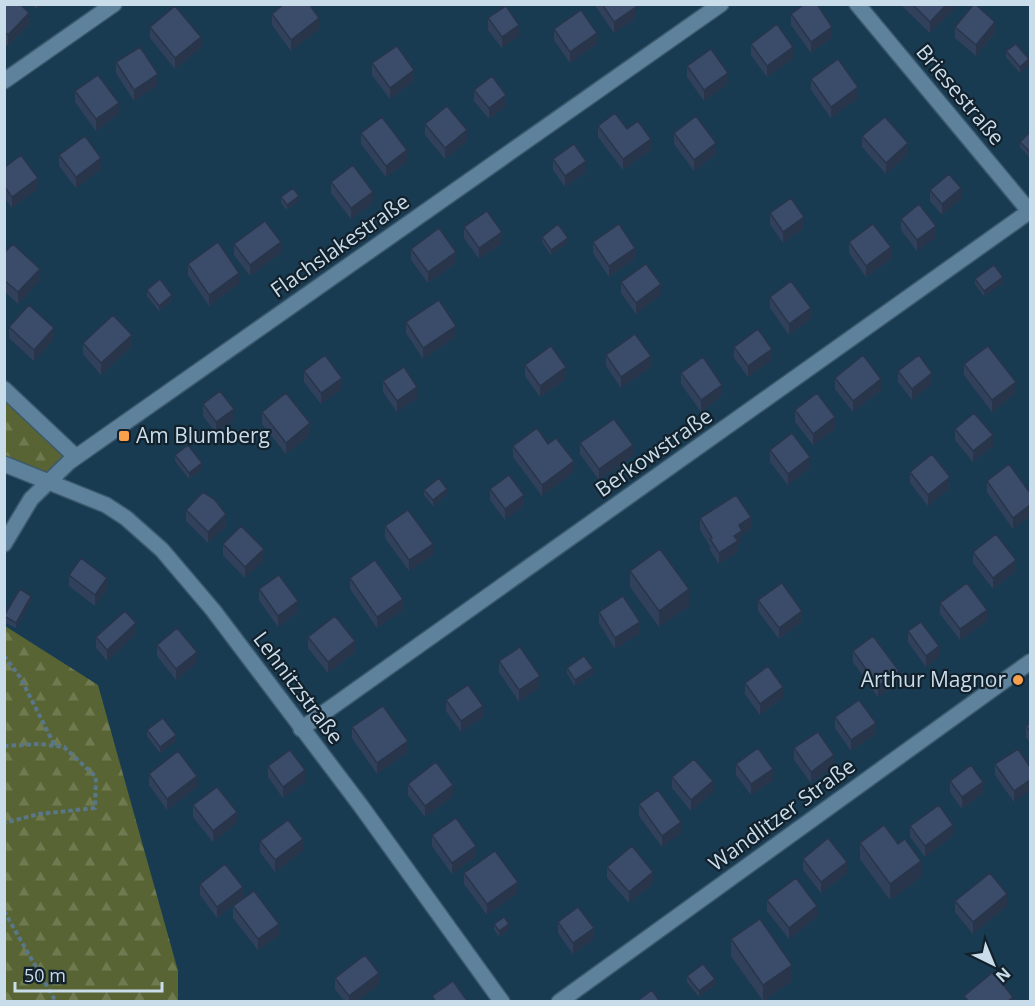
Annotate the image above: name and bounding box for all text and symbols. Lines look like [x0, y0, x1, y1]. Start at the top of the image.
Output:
street label: Briesestraße [910, 38, 1011, 151]
street label: Flachslakestraße [265, 187, 414, 303]
street label: Berkowstraße [589, 402, 717, 503]
place label: Am Blumberg [136, 421, 270, 449]
marker: Am Blumberg [117, 429, 131, 443]
street label: Lehnitzstraße [247, 626, 350, 749]
place label: Arthur Magnor [861, 665, 1006, 693]
marker: Arthur Magnor [1011, 673, 1025, 687]
street label: Wandlitzer Straße [703, 752, 860, 877]
north arrow [963, 934, 1023, 994]
scale bar [15, 955, 162, 993]
text: N [991, 962, 1015, 987]
text: 50 m [24, 963, 66, 987]

